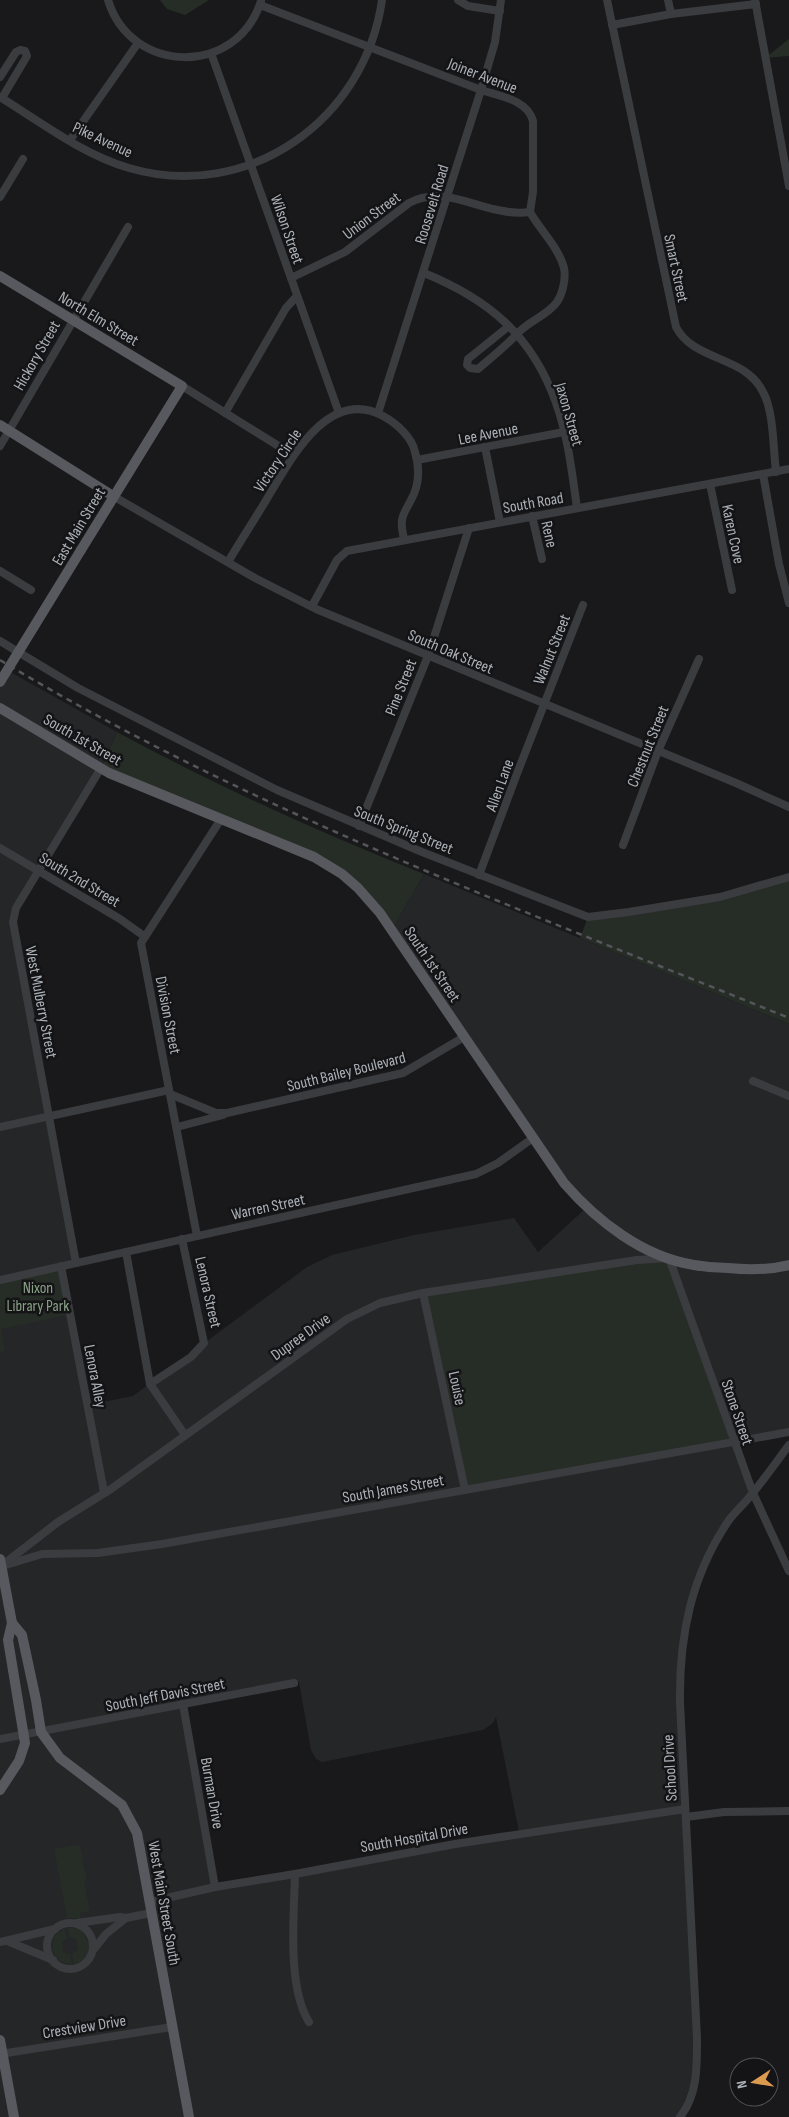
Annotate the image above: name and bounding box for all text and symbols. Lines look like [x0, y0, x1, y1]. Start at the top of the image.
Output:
street label: Joiner Avenue [444, 54, 520, 98]
street label: Pike Avenue [69, 118, 135, 162]
street label: Roosevelt Road [411, 162, 454, 246]
street label: Union Street [339, 188, 405, 244]
street label: Wilson Street [266, 192, 307, 267]
street label: Smart Street [659, 232, 692, 304]
street label: North Elm Street [55, 288, 142, 351]
street label: Hickory Street [10, 317, 65, 394]
street label: Jaxon Street [550, 380, 587, 448]
street label: Lee Avenue [457, 419, 520, 450]
street label: Victory Circle [250, 426, 306, 496]
street label: East Main Street [49, 484, 110, 569]
street label: South Road [502, 489, 565, 518]
street label: Karen Cove [717, 503, 748, 566]
street label: Rene [536, 519, 561, 550]
street label: Walnut Street [530, 612, 575, 687]
street label: South Oak Street [405, 626, 496, 679]
street label: Pine Street [381, 656, 421, 719]
street label: Chestnut Street [623, 703, 673, 790]
street label: South 1st Street [40, 710, 125, 770]
street label: Allen Lane [482, 757, 519, 815]
street label: South Spring Street [351, 802, 456, 859]
street label: South 2nd Street [35, 849, 123, 912]
street label: South 1st Street [400, 923, 464, 1006]
street label: West Mulberry Street [20, 945, 61, 1060]
street label: Division Street [151, 975, 184, 1056]
street label: South Bailey Boulevard [285, 1049, 408, 1096]
street label: Warren Street [230, 1190, 307, 1225]
street label: Lenora Street [190, 1255, 225, 1330]
park label: Nixon Library Park [7, 1279, 69, 1316]
street label: Dupree Drive [267, 1309, 334, 1365]
street label: Lenora Alley [79, 1343, 110, 1410]
street label: Louise [444, 1370, 469, 1407]
street label: Stone Street [717, 1377, 757, 1448]
street label: South James Street [341, 1471, 446, 1508]
street label: South Jeff Davis Street [104, 1675, 227, 1716]
street label: School Drive [659, 1734, 682, 1802]
street label: Burman Drive [196, 1756, 227, 1830]
street label: South Hospital Drive [359, 1820, 470, 1857]
street label: West Main Street South [143, 1840, 184, 1967]
street label: Crestview Drive [41, 2012, 127, 2043]
north arrow [729, 2057, 779, 2107]
text: N [733, 2079, 751, 2090]

